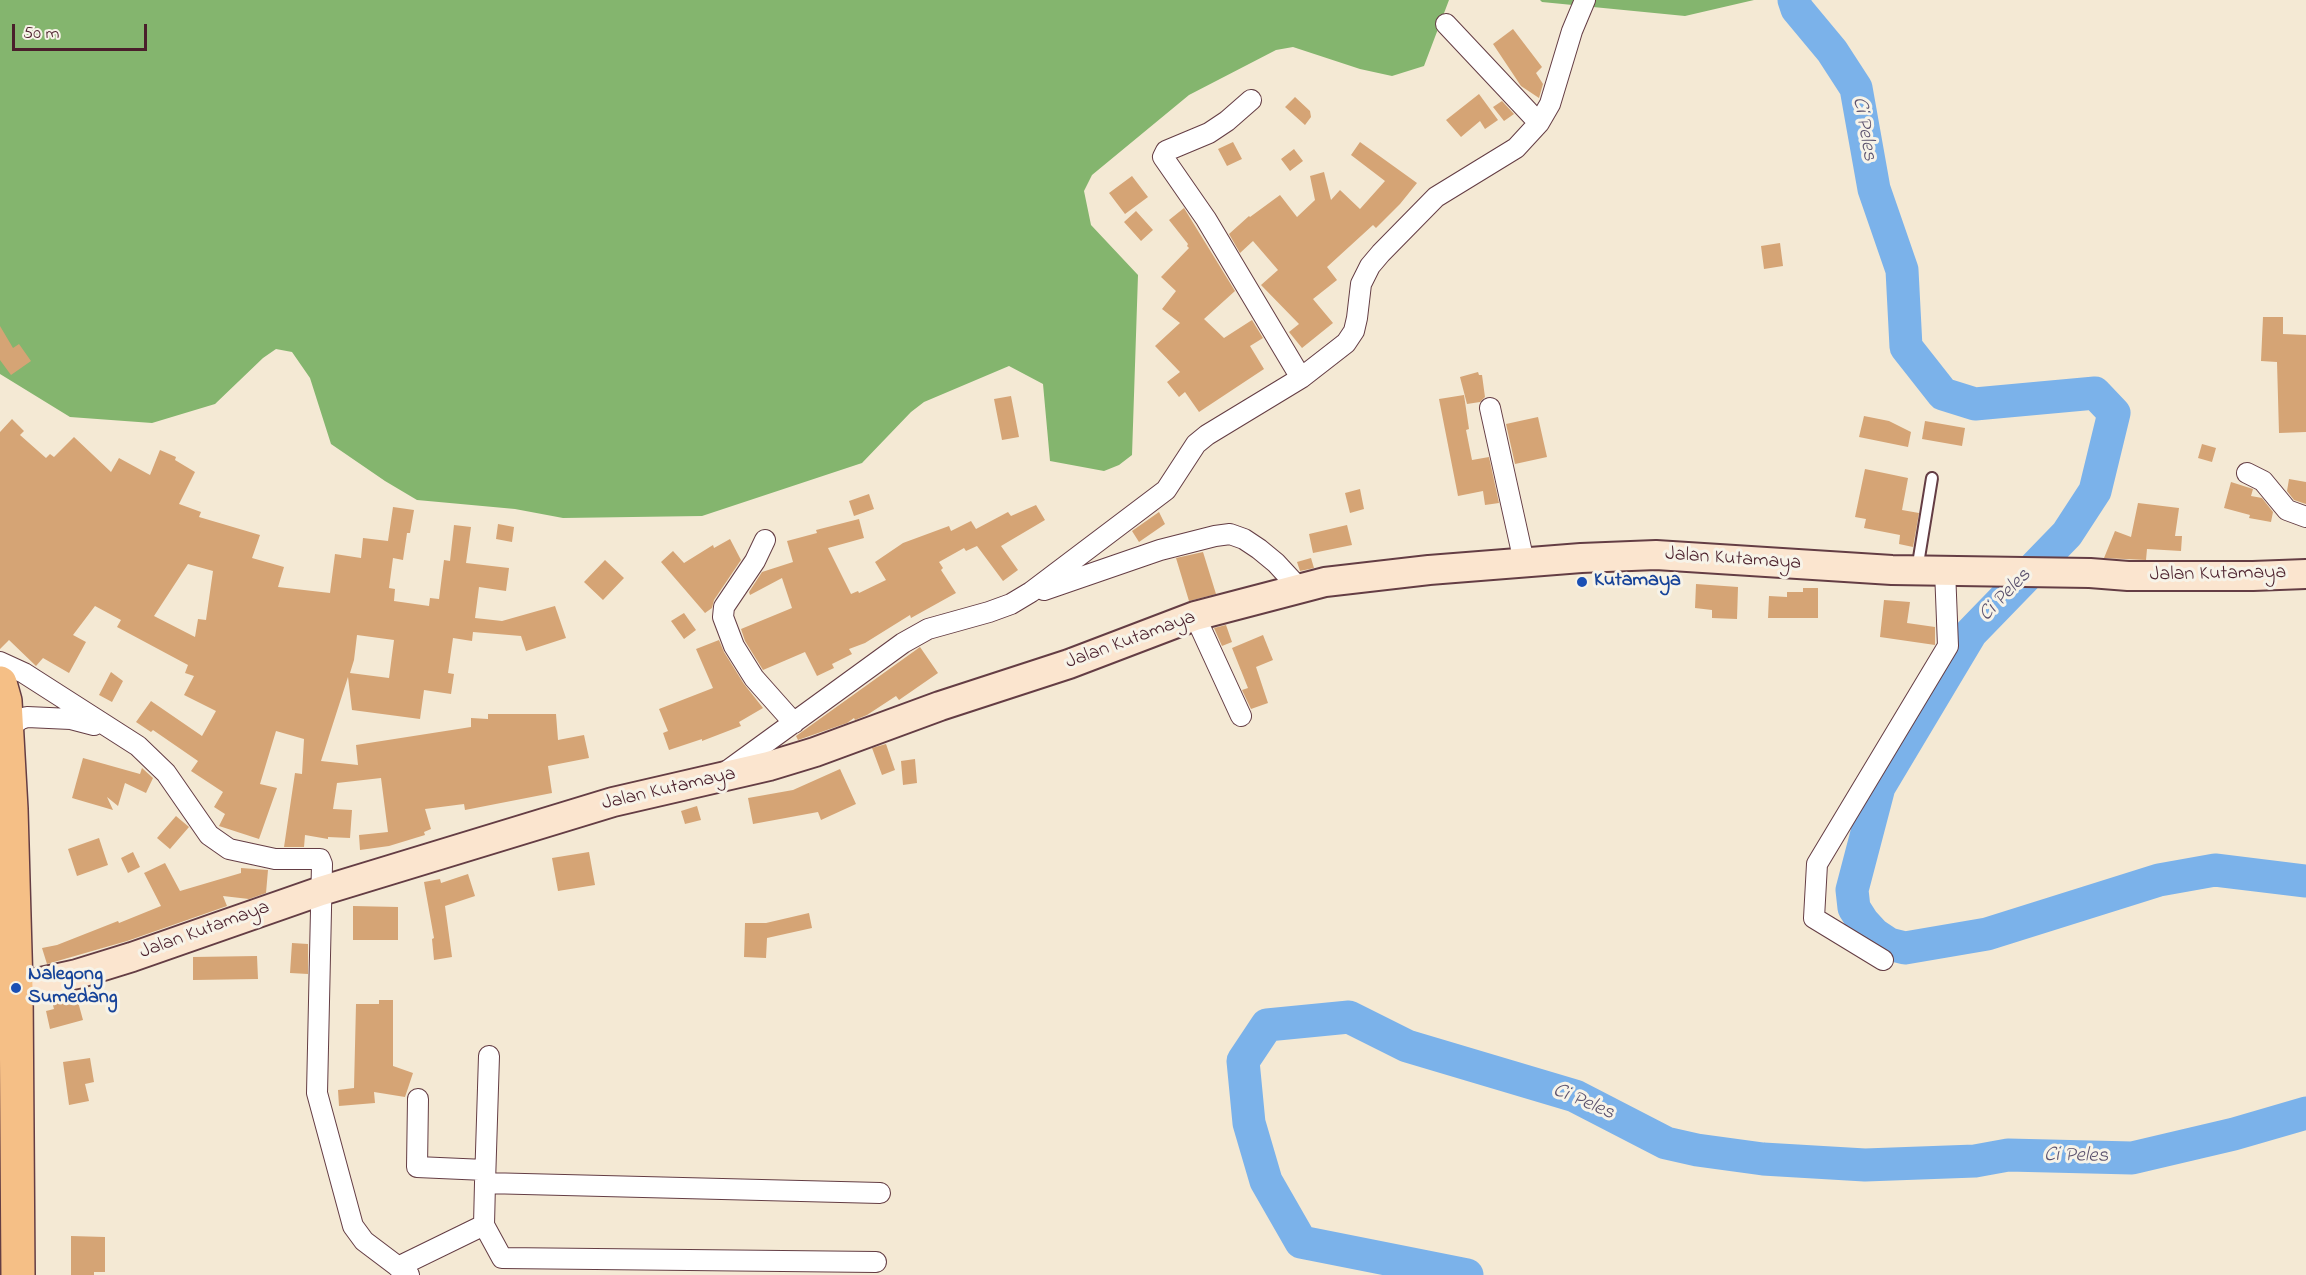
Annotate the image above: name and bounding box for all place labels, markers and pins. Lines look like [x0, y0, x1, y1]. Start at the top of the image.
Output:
place label: Kutamaya [1594, 570, 1681, 594]
marker: Kutamaya [1575, 575, 1589, 589]
place label: Nalegong Sumedang [28, 964, 118, 1011]
marker: Nalegong Sumedang [9, 981, 23, 995]

